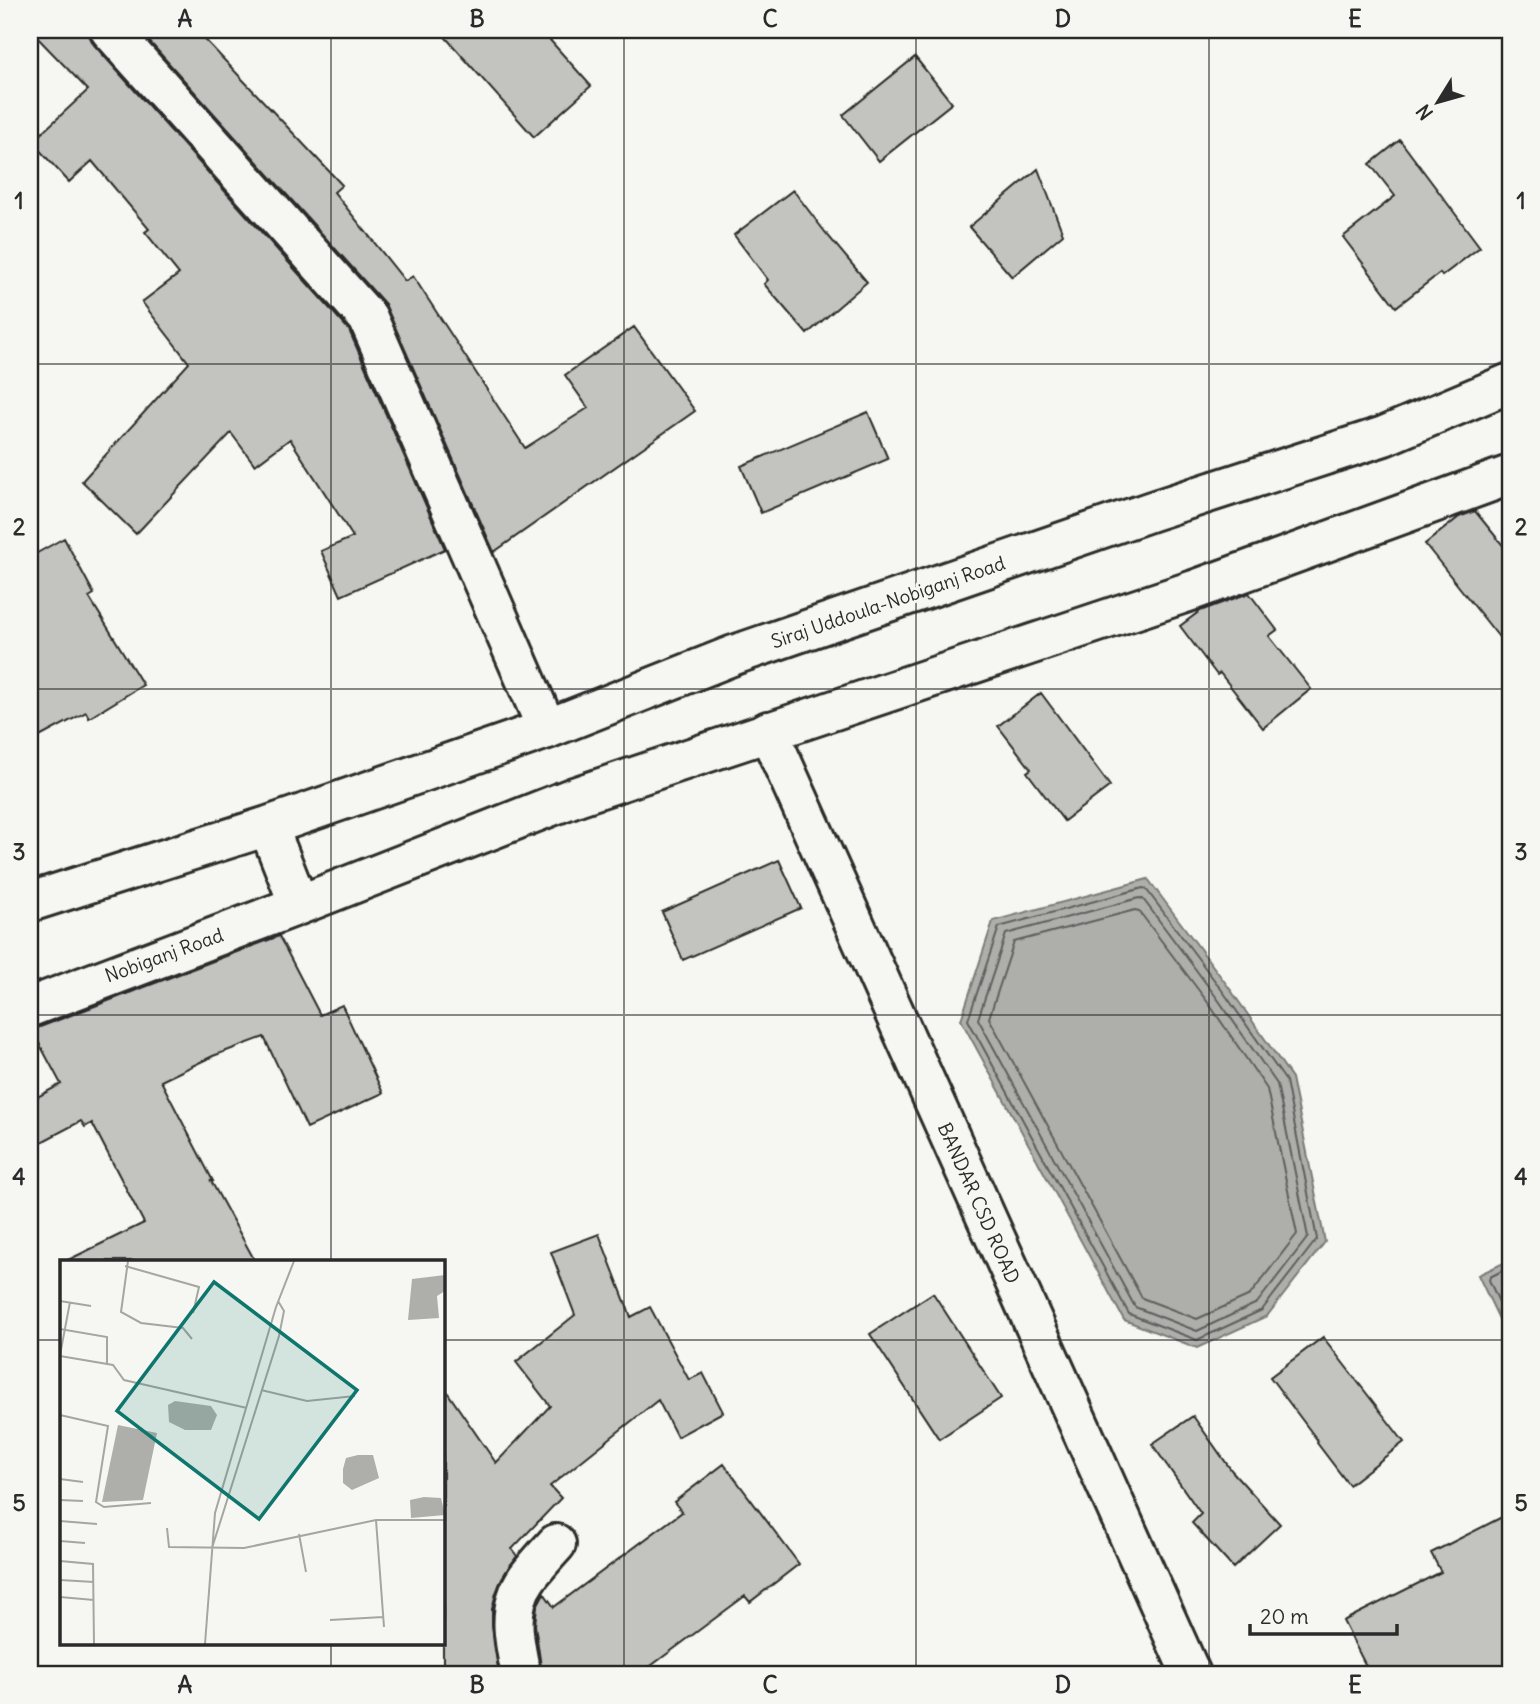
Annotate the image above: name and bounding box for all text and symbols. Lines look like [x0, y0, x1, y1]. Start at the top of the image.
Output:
text: A [178, 4, 193, 33]
text: B [469, 4, 485, 33]
text: C [762, 4, 778, 33]
text: D [1055, 4, 1071, 33]
text: E [1348, 4, 1362, 33]
north arrow [1404, 66, 1474, 136]
text: N [1411, 100, 1438, 125]
text: 1 [14, 186, 24, 215]
text: 1 [1516, 186, 1526, 215]
text: 2 [13, 512, 26, 541]
text: 2 [1515, 512, 1528, 541]
street label: Siraj Uddoula-Nobiganj Road [768, 551, 1008, 653]
text: 3 [12, 837, 26, 866]
text: 3 [1514, 837, 1528, 866]
street label: Nobiganj Road [102, 922, 226, 988]
street label: BANDAR CSD ROAD [933, 1119, 1025, 1287]
text: 4 [12, 1162, 26, 1191]
text: 4 [1514, 1162, 1528, 1191]
inset map [60, 1260, 444, 1644]
text: 5 [12, 1488, 26, 1517]
text: 5 [1514, 1488, 1528, 1517]
scale bar [1250, 1592, 1396, 1636]
text: 20 m [1260, 1603, 1309, 1630]
text: A [178, 1670, 193, 1699]
text: B [469, 1670, 485, 1699]
text: C [762, 1670, 778, 1699]
text: D [1055, 1670, 1071, 1699]
text: E [1348, 1670, 1362, 1699]

